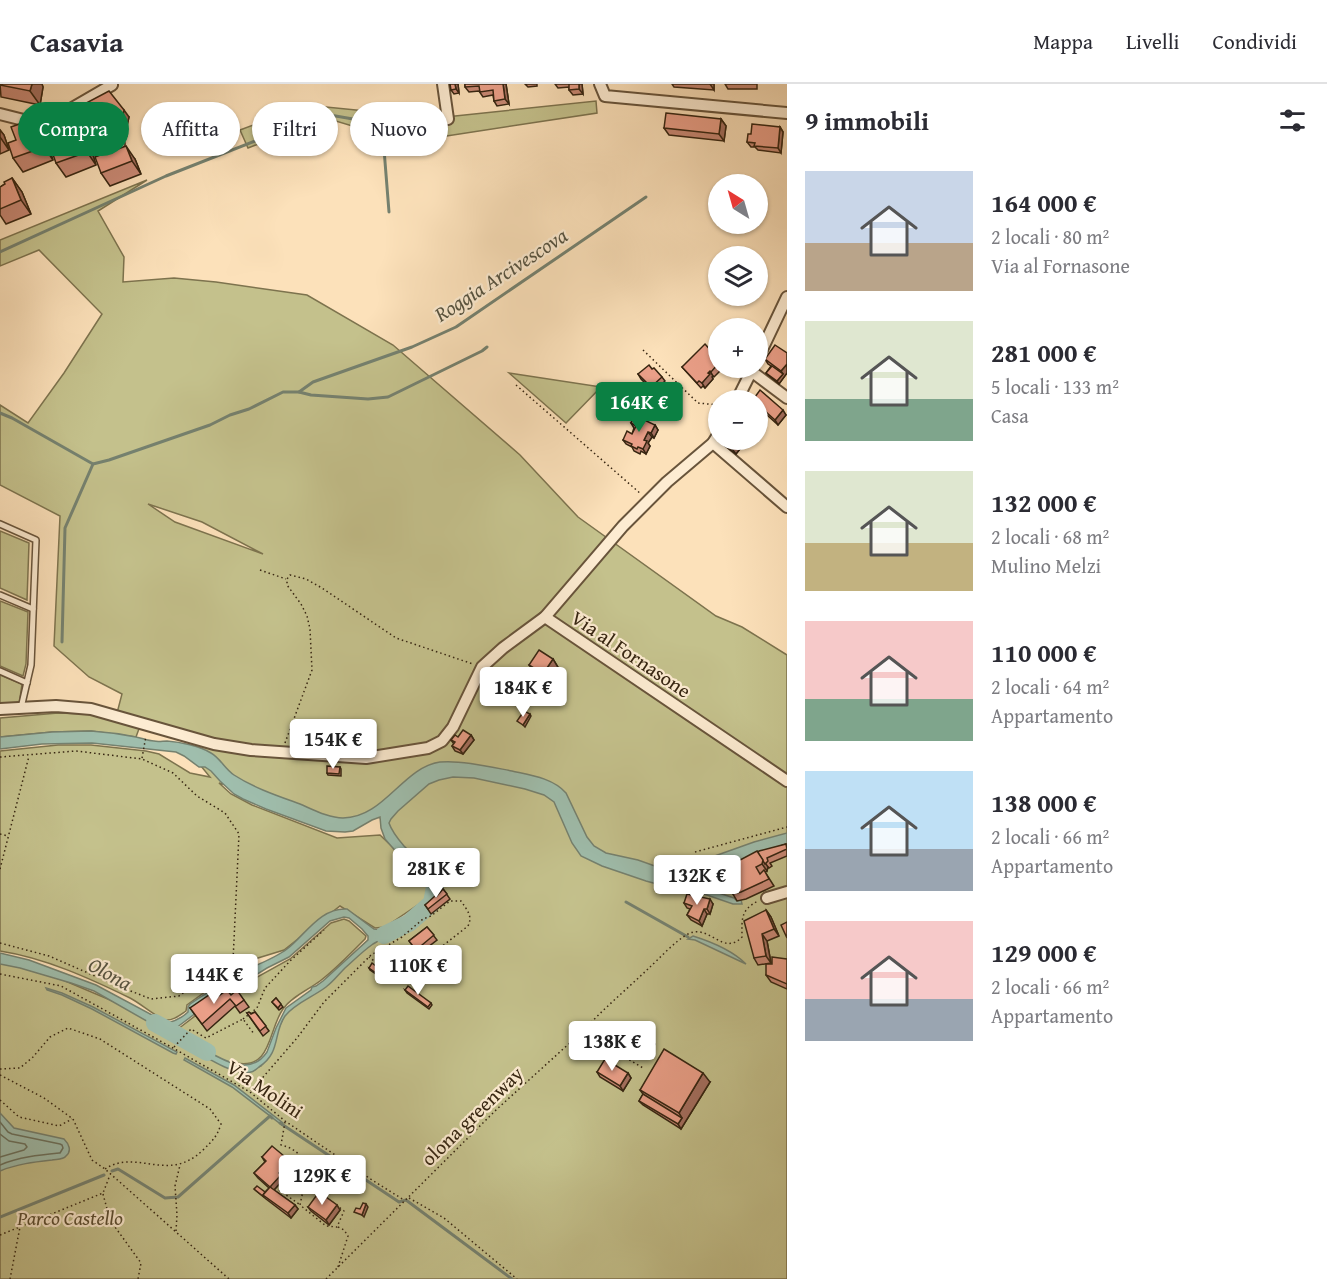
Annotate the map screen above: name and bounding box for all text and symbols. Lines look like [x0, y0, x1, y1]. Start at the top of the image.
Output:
text: Casavia [30, 21, 124, 62]
text: Mappa [1033, 26, 1093, 57]
text: Livelli [1126, 26, 1180, 57]
text: Condividi [1213, 26, 1297, 57]
text: 9 immobili [805, 101, 929, 140]
chip: Compra [18, 102, 129, 156]
chip: Affitta [141, 102, 240, 156]
chip: Filtri [252, 102, 338, 156]
chip: Nuovo [350, 102, 448, 156]
icon: filters [1276, 104, 1309, 137]
north arrow [708, 174, 768, 234]
map controls [708, 174, 768, 450]
text: 164 000 € [991, 183, 1097, 222]
icon: home [853, 195, 925, 267]
water label: Roggia Arcivescova [427, 220, 574, 330]
text: 2 locali · 80 m² [991, 222, 1109, 251]
button: layers [708, 246, 768, 306]
text: Via al Fornasone [991, 251, 1130, 280]
button: + [708, 318, 768, 378]
text: 281 000 € [991, 333, 1097, 372]
icon: home [853, 345, 925, 417]
text: 5 locali · 133 m² [991, 372, 1119, 401]
pin: 164K € [590, 382, 688, 433]
text: 164K € [610, 387, 668, 416]
button: − [708, 390, 768, 450]
text: Casa [991, 401, 1029, 430]
text: 132 000 € [991, 483, 1097, 522]
icon: home [853, 495, 925, 567]
text: 2 locali · 68 m² [991, 522, 1109, 551]
text: Mulino Melzi [991, 551, 1101, 580]
street label: Via al Fornasone [566, 603, 697, 704]
text: 110 000 € [991, 633, 1097, 672]
icon: home [853, 645, 925, 717]
pin: 184K € [474, 667, 572, 718]
text: 184K € [494, 672, 552, 701]
text: 2 locali · 64 m² [991, 672, 1109, 701]
text: Appartamento [991, 701, 1113, 730]
pin: 154K € [284, 719, 382, 770]
text: 154K € [304, 724, 362, 753]
text: 138 000 € [991, 783, 1097, 822]
icon: home [853, 795, 925, 867]
text: 2 locali · 66 m² [991, 822, 1109, 851]
pin: 281K € [387, 848, 485, 899]
text: Appartamento [991, 851, 1113, 880]
text: 281K € [407, 853, 465, 882]
pin: 132K € [648, 855, 746, 906]
text: 132K € [668, 860, 726, 889]
text: 129 000 € [991, 933, 1097, 972]
pin: 110K € [369, 945, 467, 996]
icon: home [853, 945, 925, 1017]
water label: Olona [83, 949, 138, 998]
text: 110K € [389, 950, 447, 979]
pin: 144K € [165, 954, 263, 1005]
text: 144K € [185, 959, 243, 988]
text: 2 locali · 66 m² [991, 972, 1109, 1001]
text: Appartamento [991, 1001, 1113, 1030]
pin: 138K € [563, 1021, 661, 1072]
text: 138K € [583, 1026, 641, 1055]
street label: Via Molini [221, 1052, 310, 1125]
street label: olona greenway [414, 1059, 529, 1172]
pin: 129K € [273, 1155, 371, 1206]
text: 129K € [293, 1160, 351, 1189]
park label: Parco Castello [16, 1203, 123, 1232]

